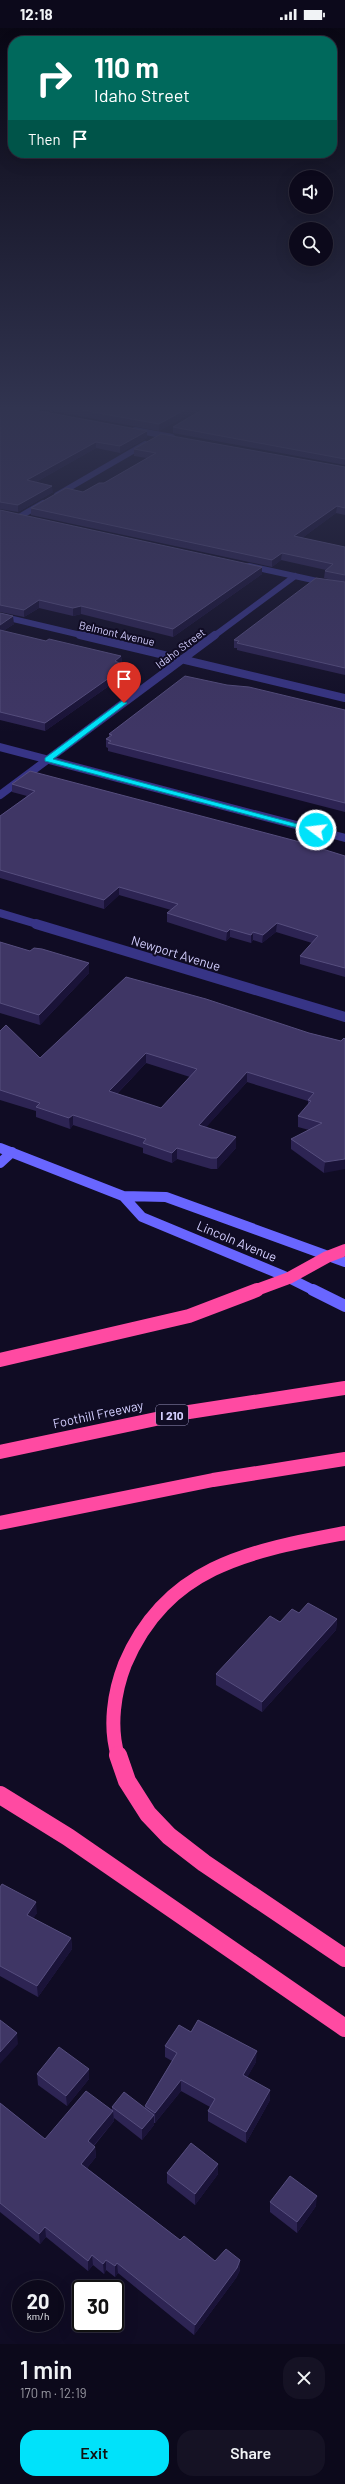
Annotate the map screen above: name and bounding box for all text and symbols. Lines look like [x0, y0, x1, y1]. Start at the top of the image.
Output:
text: 12:18 [20, 5, 53, 23]
text: 110 m [94, 50, 159, 84]
icon: right [28, 52, 80, 104]
text: Idaho Street [94, 84, 190, 106]
icon: arrive [69, 128, 91, 150]
text: Then [28, 130, 61, 148]
map controls [289, 170, 333, 266]
button: sound [289, 170, 333, 214]
button: search [289, 222, 333, 266]
street label: Belmont Avenue [78, 618, 156, 648]
street label: Idaho Street [153, 625, 207, 671]
pin [107, 662, 141, 703]
icon: arrive [113, 668, 135, 690]
position arrow [295, 809, 337, 851]
street label: Newport Avenue [129, 932, 223, 974]
street label: Lincoln Avenue [195, 1217, 279, 1265]
street label: Foothill Freeway [51, 1397, 145, 1431]
road number: I 210 [156, 1405, 188, 1425]
speed limit sign: 30 [72, 2280, 124, 2332]
text: 20 [27, 2289, 49, 2313]
text: km/h [27, 2310, 49, 2322]
text: 1 min [20, 2355, 72, 2384]
button: close [283, 2357, 325, 2399]
text: 170 m · 12:19 [20, 2385, 87, 2401]
button: Exit [20, 2430, 169, 2476]
button: Share [177, 2430, 325, 2476]

